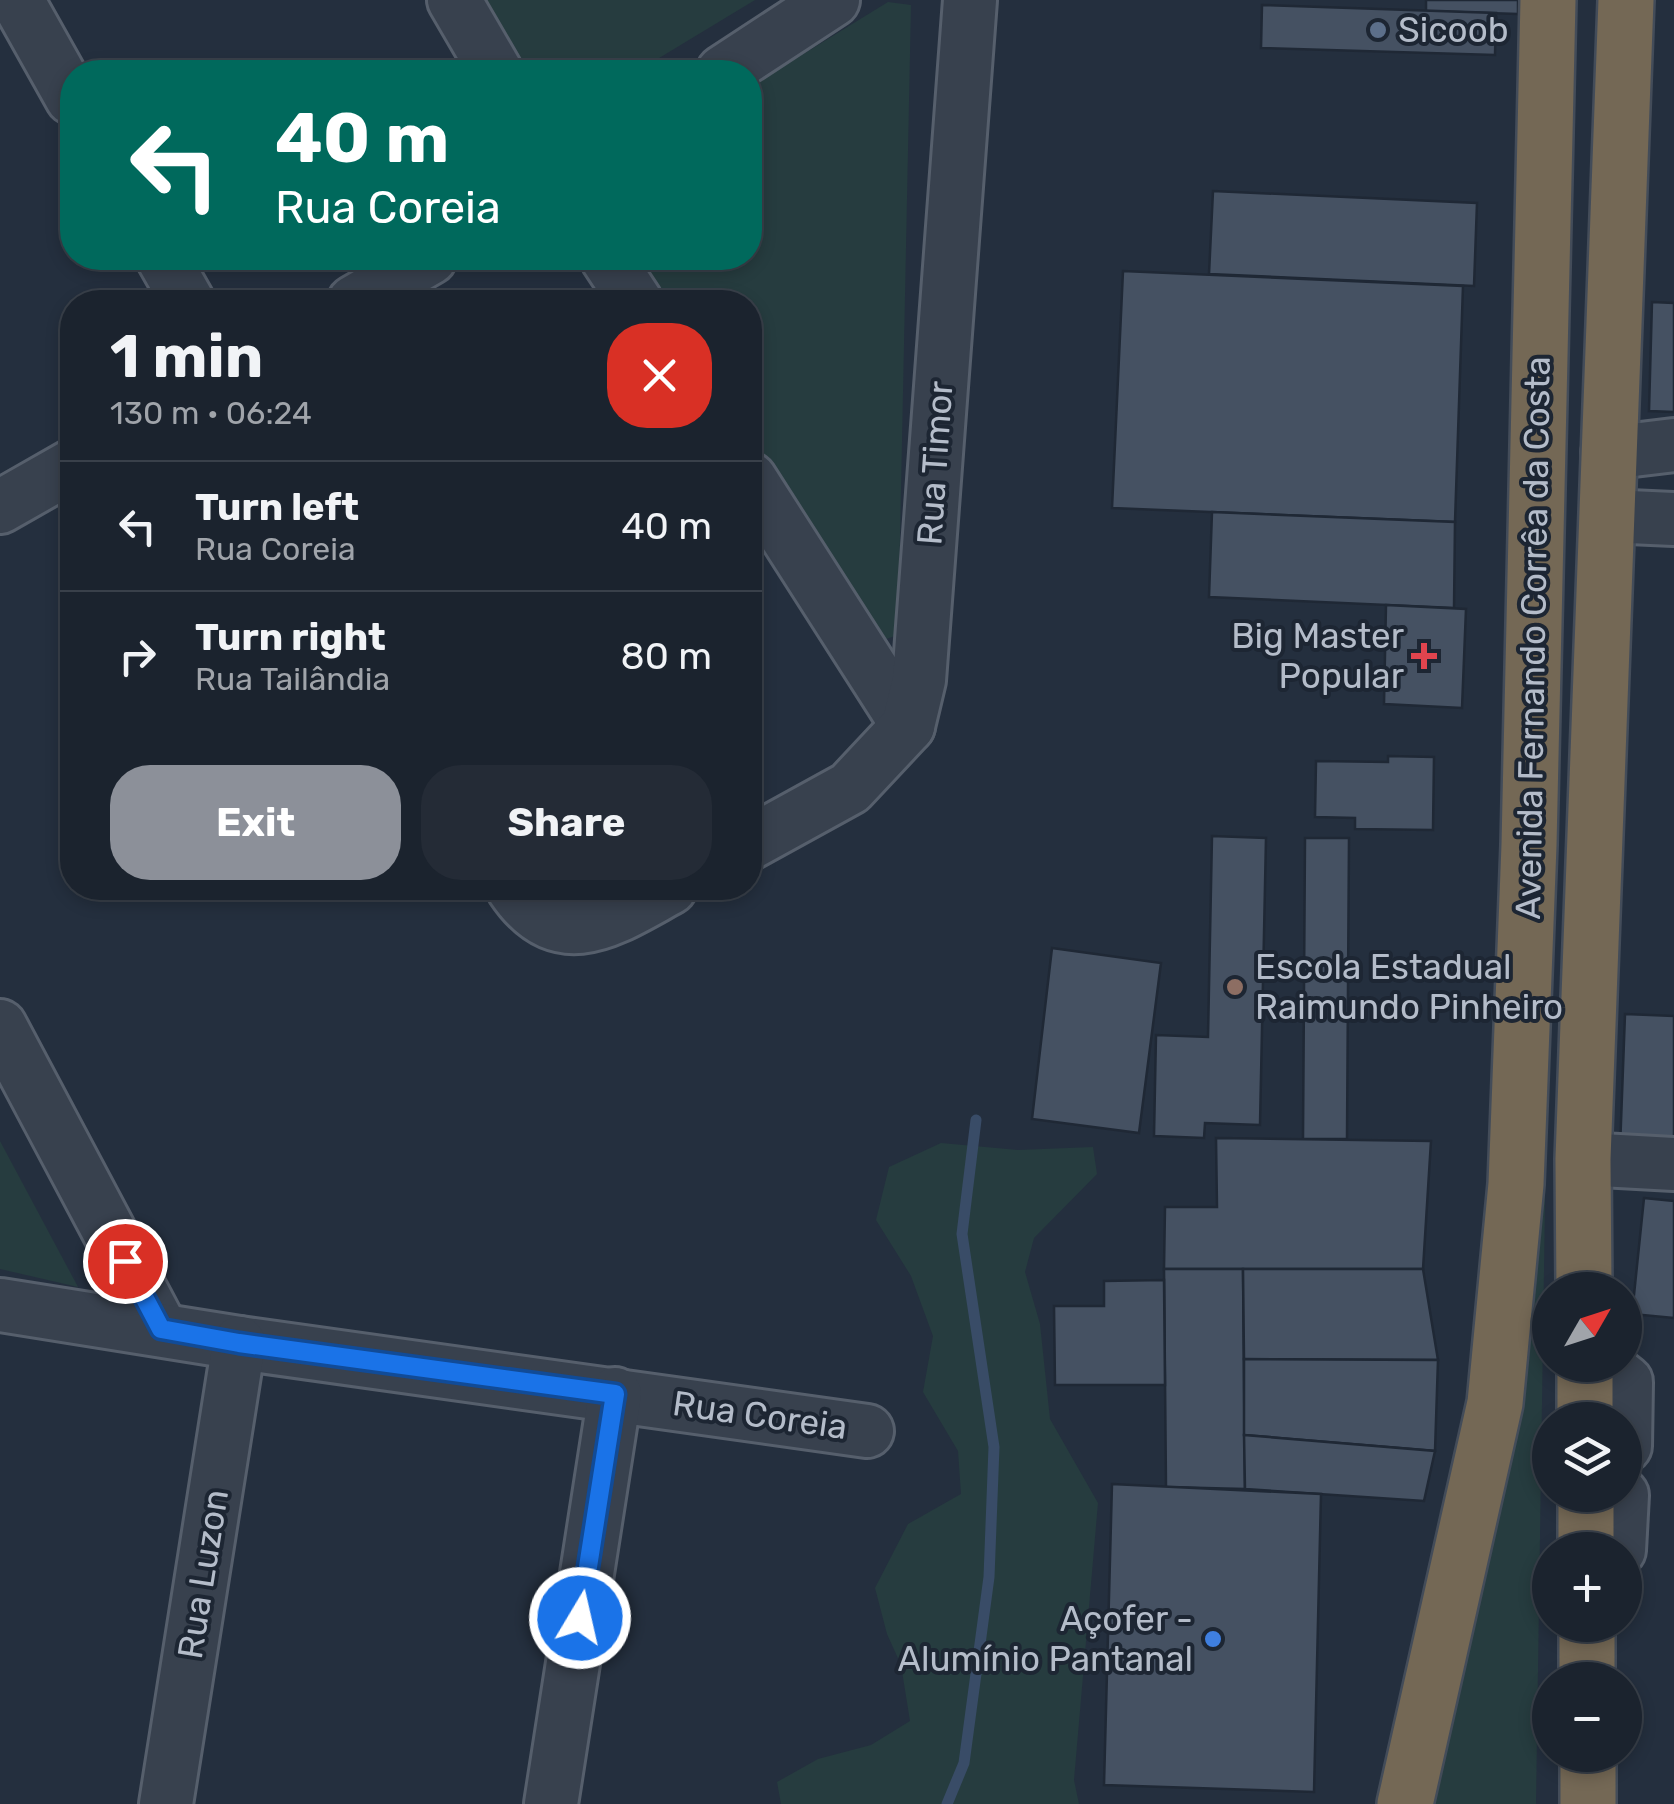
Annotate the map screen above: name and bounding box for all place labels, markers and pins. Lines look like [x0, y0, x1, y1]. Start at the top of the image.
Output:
place label: Sicoob [1398, 9, 1509, 51]
marker: Sicoob [1367, 19, 1389, 41]
place label: Big Master Popular [1231, 615, 1404, 697]
marker: Big Master Popular [1413, 645, 1435, 667]
place label: Escola Estadual Raimundo Pinheiro [1255, 946, 1563, 1028]
marker: Escola Estadual Raimundo Pinheiro [1224, 976, 1246, 998]
pin [83, 1219, 168, 1304]
place label: Açofer - Alumínio Pantanal [898, 1598, 1193, 1680]
marker: Açofer - Alumínio Pantanal [1202, 1628, 1224, 1650]

